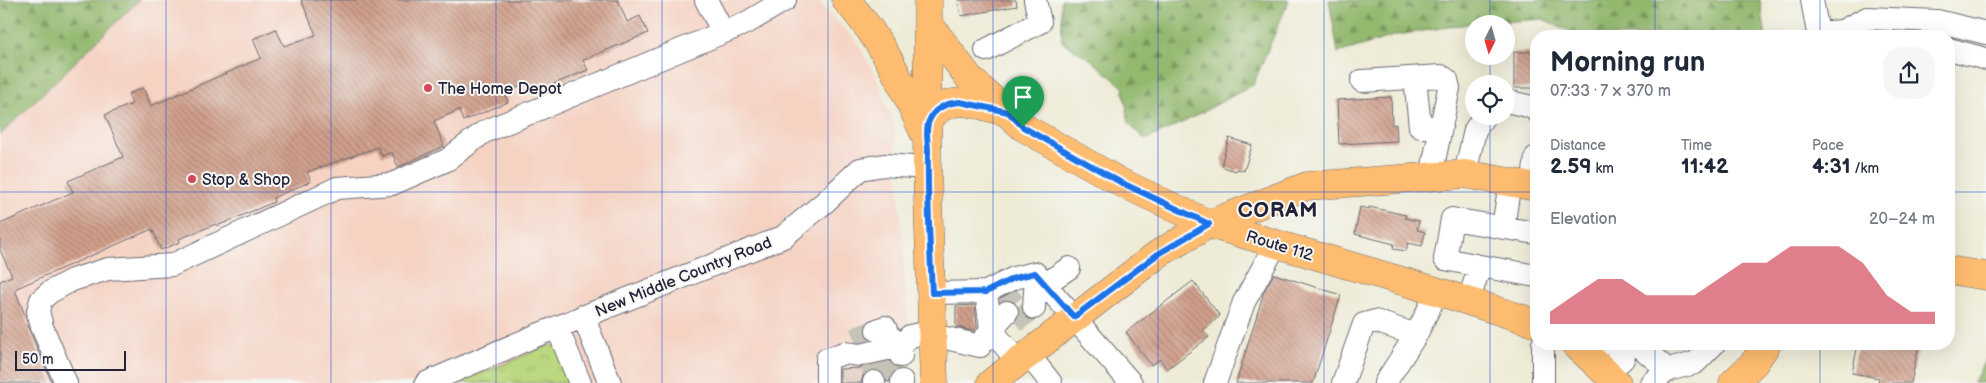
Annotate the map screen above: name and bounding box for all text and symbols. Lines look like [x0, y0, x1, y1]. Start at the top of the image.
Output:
north arrow [1465, 15, 1515, 65]
map controls [1465, 15, 1515, 125]
text: Morning run [1550, 46, 1705, 79]
button: share [1883, 47, 1935, 99]
button: locate [1465, 75, 1515, 125]
pin [1002, 76, 1044, 127]
place label: The Home Depot [438, 80, 562, 99]
marker: The Home Depot [422, 82, 434, 94]
text: 07:33 · 7 × 370 m [1550, 82, 1671, 101]
icon: arrive [1009, 83, 1037, 111]
text: Distance [1550, 137, 1606, 154]
text: Time [1681, 137, 1712, 154]
text: Pace [1812, 137, 1844, 154]
text: 2.59 [1550, 154, 1592, 179]
text: 11:42 [1681, 154, 1729, 179]
text: 4:31 [1812, 154, 1851, 179]
text: km [1592, 160, 1614, 177]
text: /km [1851, 160, 1879, 177]
place label: Stop & Shop [202, 171, 290, 190]
marker: Stop & Shop [186, 173, 198, 185]
district label: CORAM [1238, 198, 1318, 223]
text: Elevation [1550, 210, 1617, 229]
text: 20–24 m [1869, 210, 1935, 229]
street label: Route 112 [1244, 227, 1316, 266]
street label: New Middle Country Road [593, 233, 775, 322]
scale bar [15, 348, 126, 371]
text: 50 m [22, 351, 54, 368]

